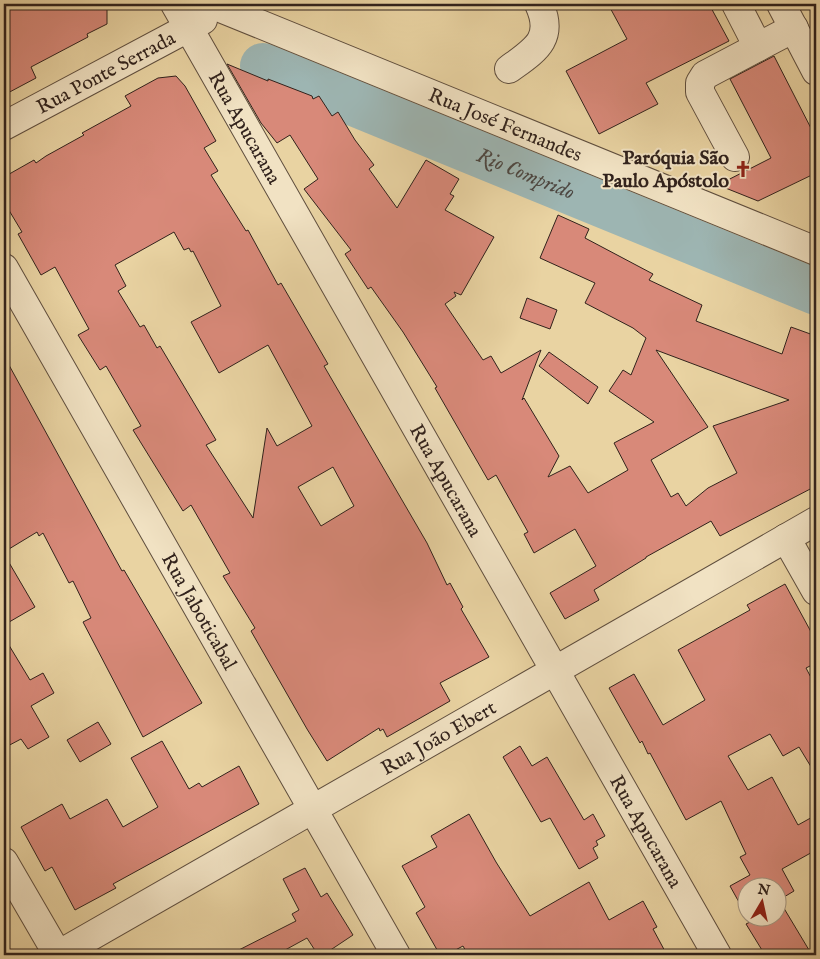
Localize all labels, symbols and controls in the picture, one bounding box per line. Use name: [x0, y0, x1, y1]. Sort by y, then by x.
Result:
street label: Rua Ponte Serrada: [33, 26, 180, 120]
street label: Rua Apucarana: [202, 67, 286, 189]
street label: Rua José Fernandes: [424, 83, 585, 168]
water label: Rio Comprido: [472, 143, 578, 207]
place label: Paróquia São Paulo Apóstolo: [602, 146, 729, 194]
church icon: Paróquia São Paulo Apóstolo: [733, 159, 753, 179]
street label: Rua Apucarana: [403, 420, 487, 542]
street label: Rua Jaboticabal: [155, 549, 242, 675]
street label: Rua João Ebert: [377, 696, 501, 781]
street label: Rua Apucarana: [603, 771, 687, 893]
north arrow: [738, 876, 788, 926]
text: N: [755, 880, 771, 900]

